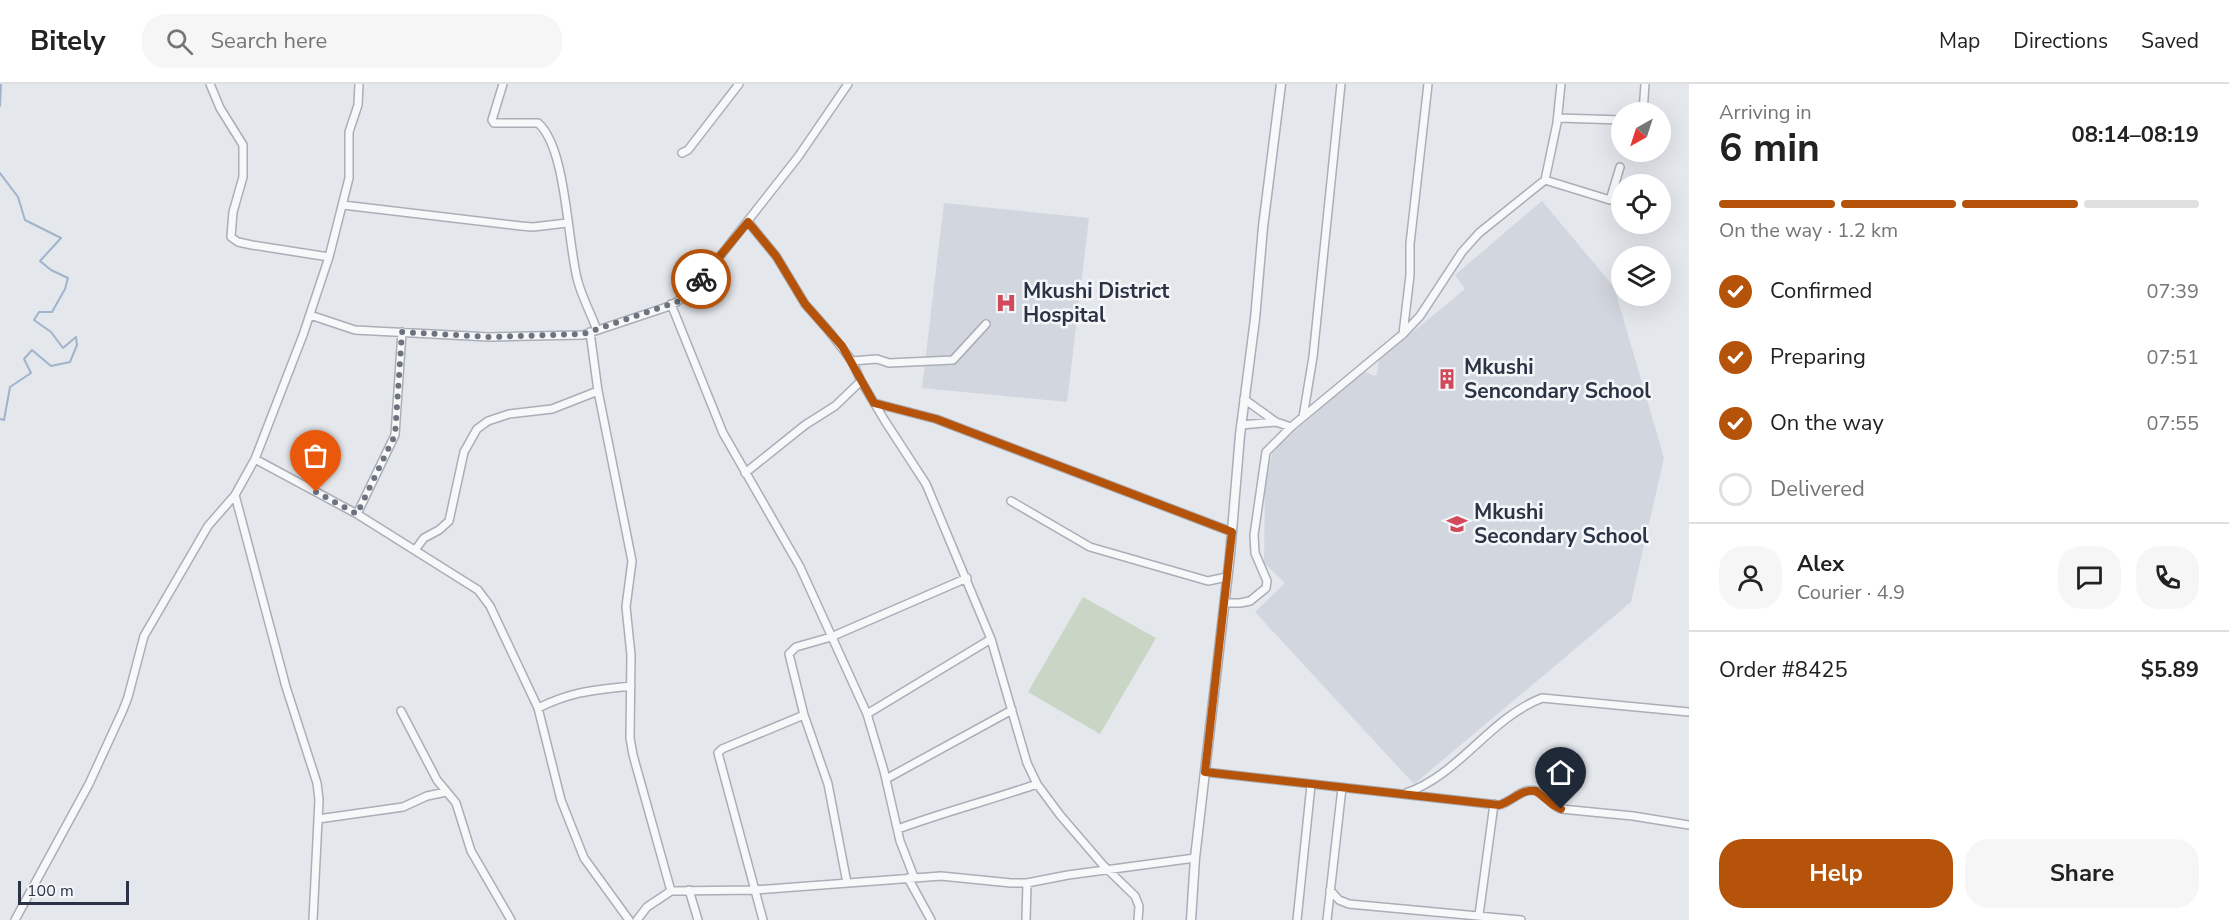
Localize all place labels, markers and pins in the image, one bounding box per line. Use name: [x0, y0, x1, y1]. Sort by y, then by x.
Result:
place label: Mkushi District Hospital: [1023, 277, 1170, 329]
hospital icon: Mkushi District Hospital: [994, 291, 1018, 315]
place label: Mkushi Sencondary School: [1464, 353, 1651, 405]
building icon: Mkushi Sencondary School: [1435, 367, 1459, 391]
pin: [290, 430, 341, 492]
place label: Mkushi Secondary School: [1474, 498, 1649, 550]
school or university icon: Mkushi Secondary School: [1445, 512, 1469, 536]
pin: [1535, 747, 1586, 809]

